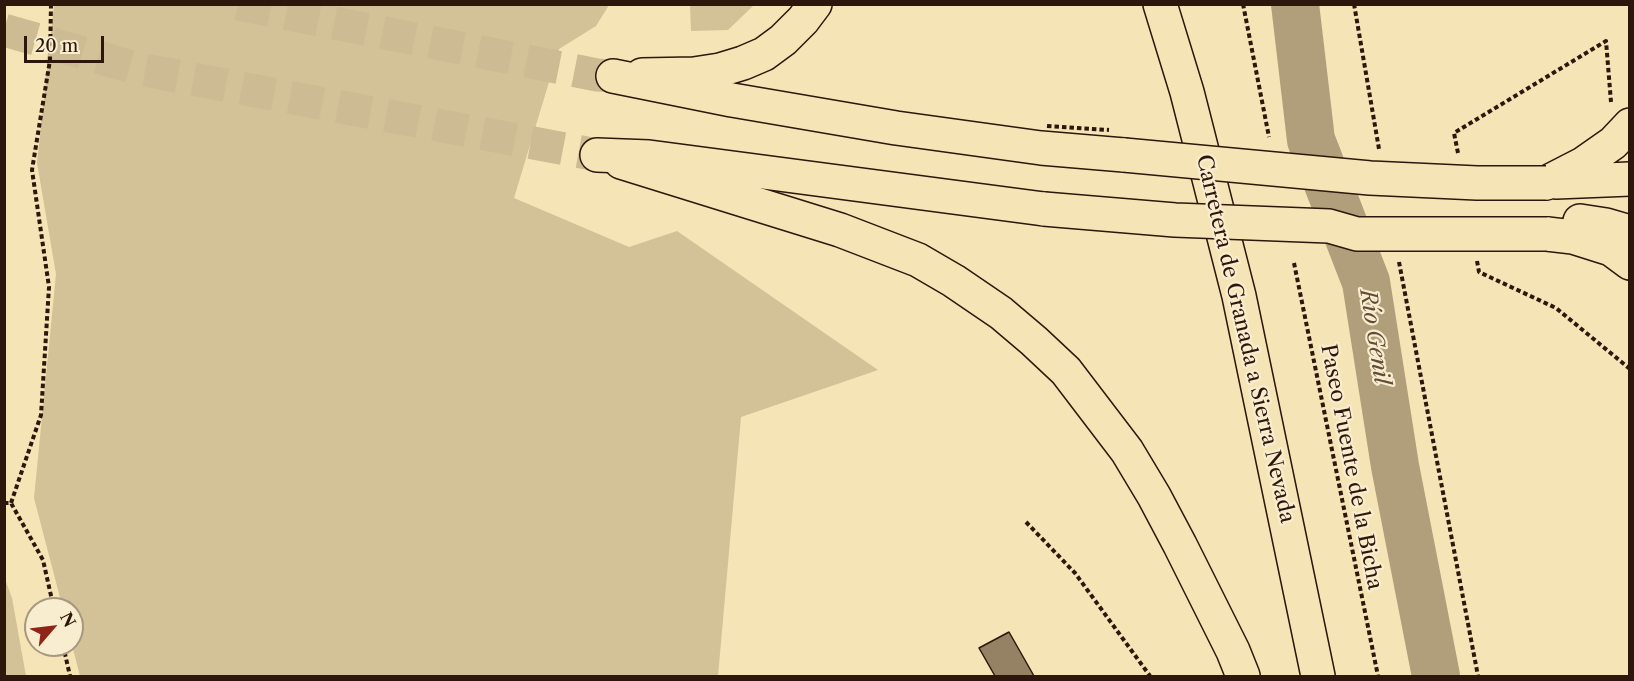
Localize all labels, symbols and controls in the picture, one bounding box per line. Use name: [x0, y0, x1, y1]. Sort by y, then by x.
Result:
scale bar: [27, 24, 106, 62]
text: 20 m: [35, 35, 78, 57]
street label: Carretera de Granada a Sierra Nevada: [1190, 152, 1300, 526]
water label: Río Genil: [1353, 287, 1395, 387]
street label: Paseo Fuente de la Bicha: [1315, 342, 1387, 592]
north arrow: [24, 597, 84, 657]
text: N: [56, 609, 80, 630]

